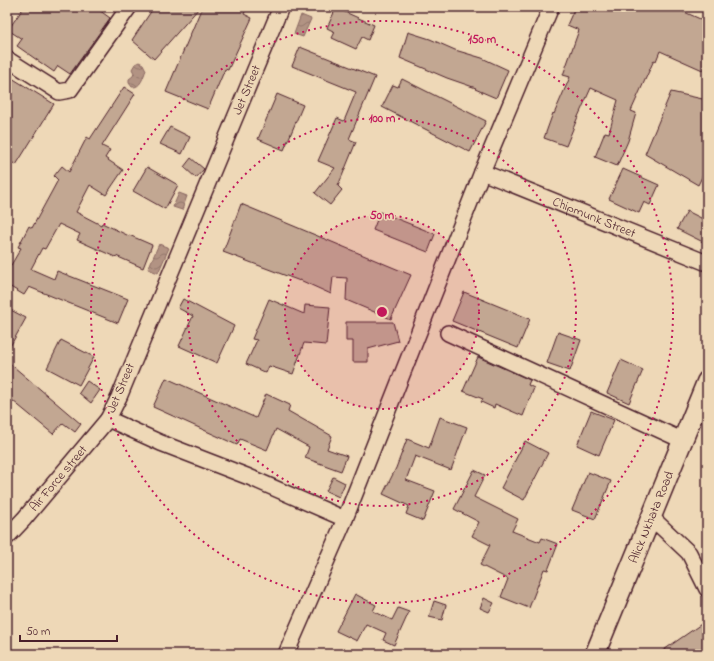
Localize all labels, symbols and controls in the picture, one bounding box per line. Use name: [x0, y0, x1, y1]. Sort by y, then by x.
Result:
text: 150 m: [468, 31, 497, 49]
street label: Jet Street: [228, 62, 266, 118]
text: 100 m: [369, 110, 396, 128]
street label: Chipmunk Street: [550, 192, 639, 243]
text: 50 m: [370, 207, 395, 225]
centre of rings: [375, 305, 389, 319]
street label: Jet Street: [102, 360, 140, 416]
street label: Air Force street: [25, 440, 92, 516]
street label: Alick Nkhata Road: [624, 468, 679, 566]
scale bar: [20, 617, 117, 643]
text: 50 m: [26, 623, 50, 641]

